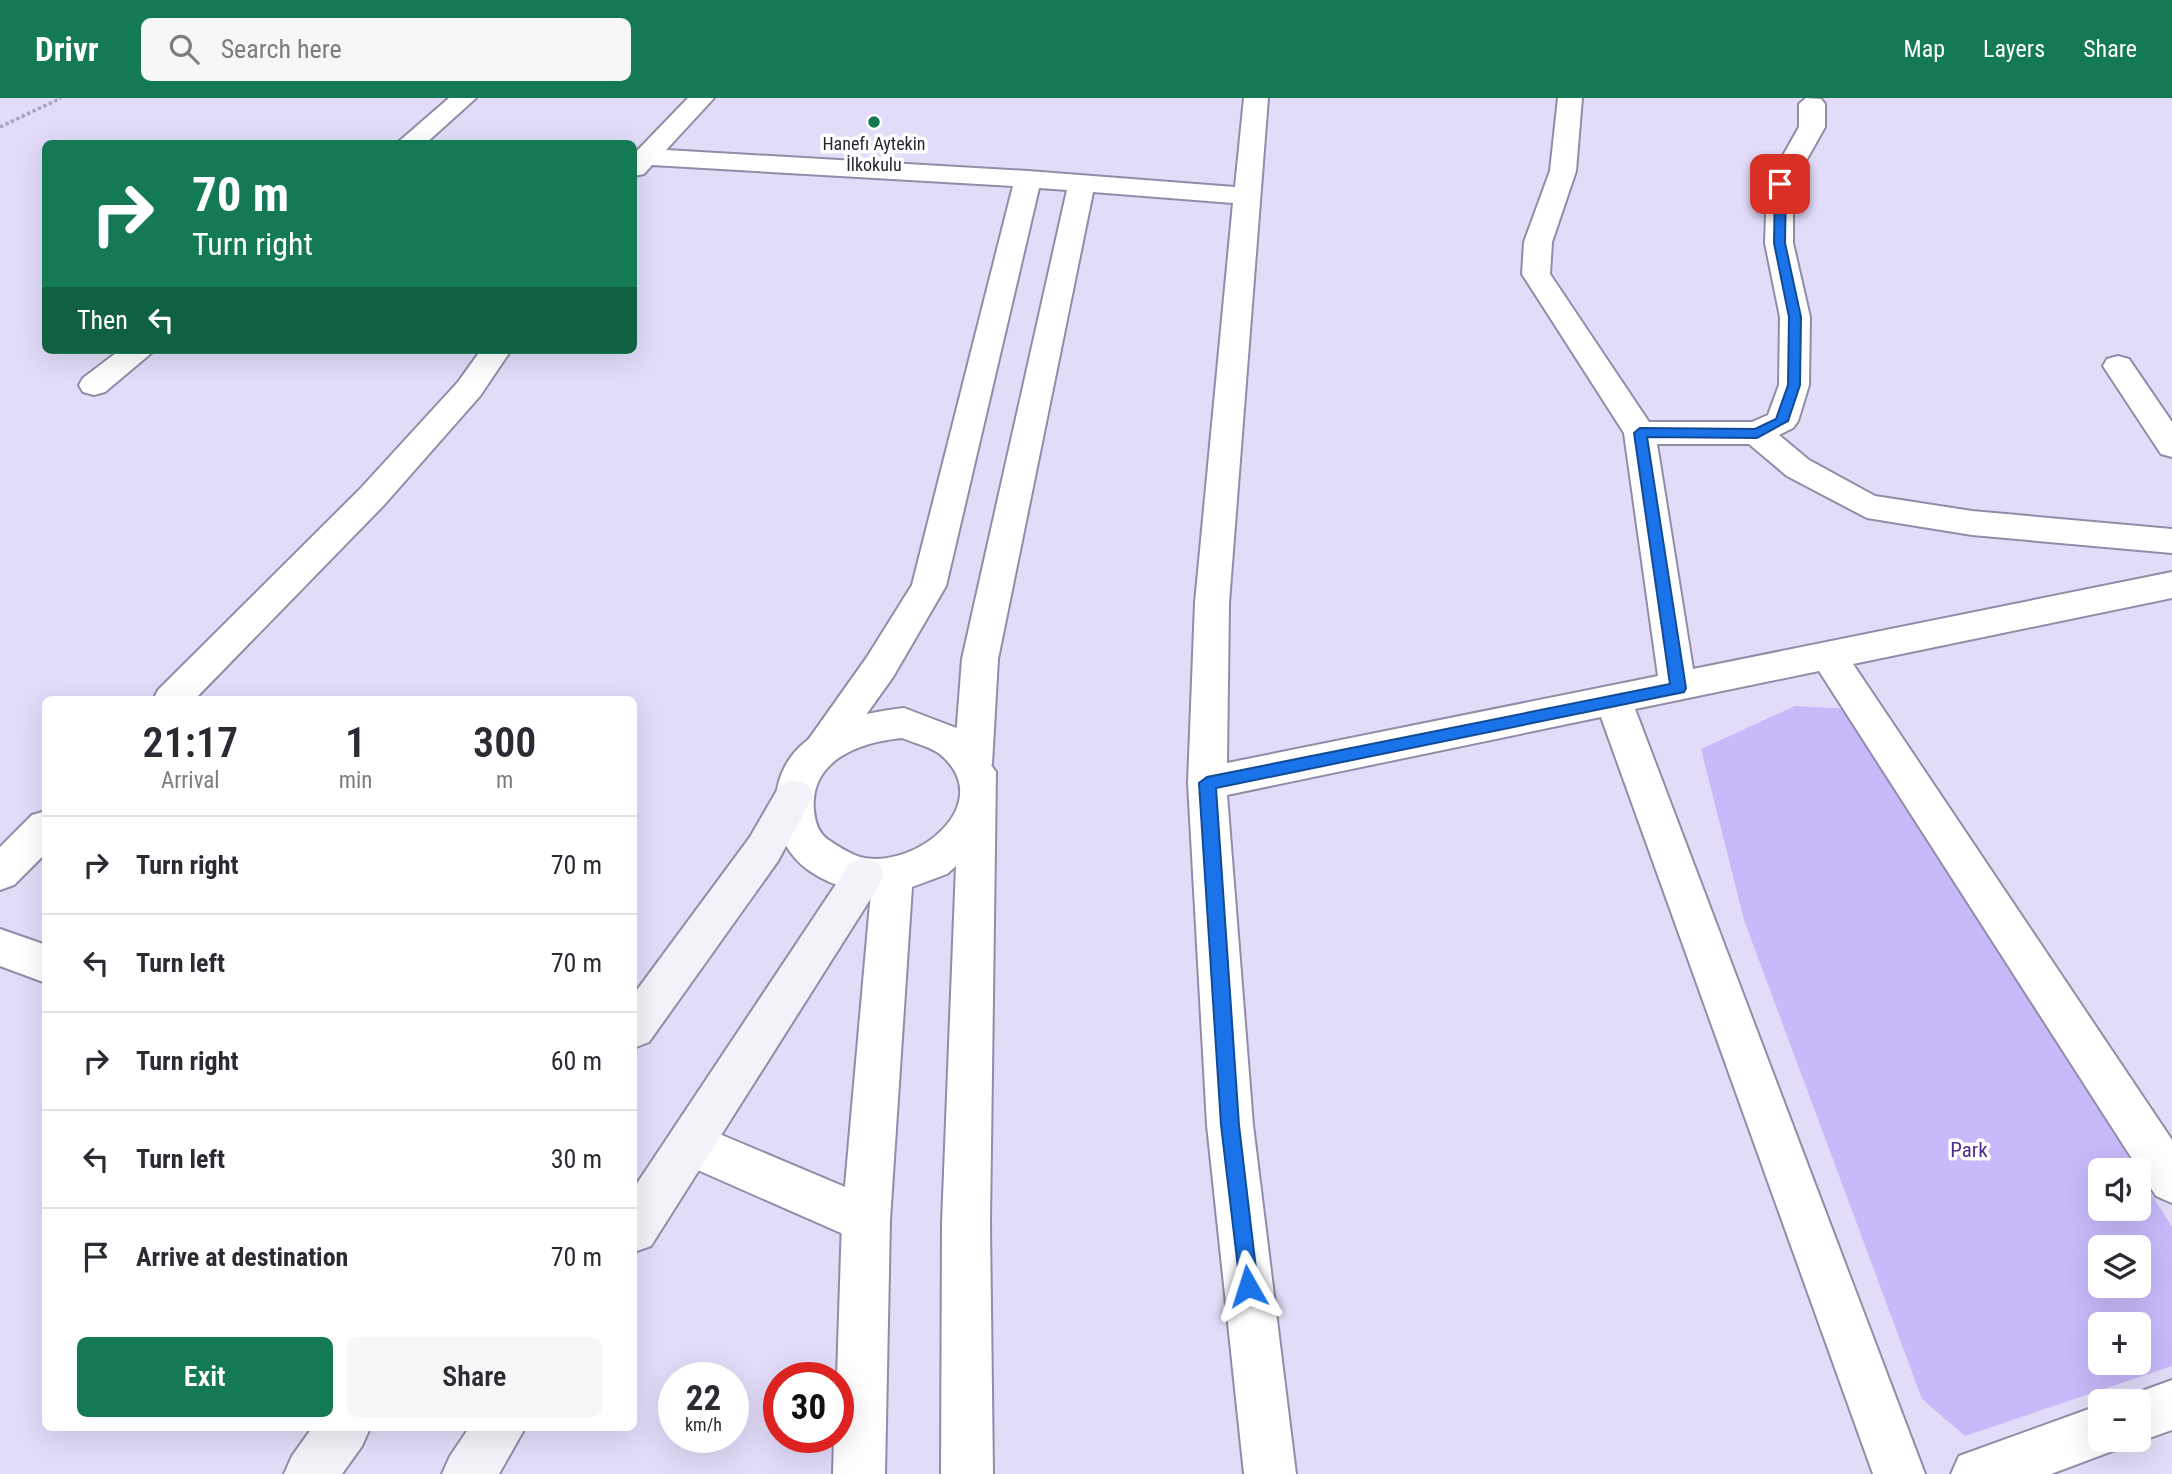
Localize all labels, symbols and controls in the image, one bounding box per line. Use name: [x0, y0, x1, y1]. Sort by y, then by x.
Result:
search box: [141, 18, 631, 81]
text: Drivr: [35, 30, 99, 69]
icon: search: [165, 30, 203, 68]
text: Search here: [221, 34, 342, 64]
text: Map: [1904, 35, 1945, 63]
text: Layers: [1983, 35, 2045, 63]
text: Share: [2083, 35, 2137, 63]
marker: Hanefı Aytekin İlkokulu: [866, 114, 882, 130]
place label: Hanefı Aytekin İlkokulu: [822, 133, 926, 175]
pin: [1750, 154, 1810, 214]
icon: arrive: [1761, 165, 1799, 203]
text: 70 m: [192, 166, 289, 223]
icon: right: [77, 168, 168, 259]
text: Turn right: [192, 225, 313, 263]
icon: left: [142, 301, 180, 339]
text: Then: [77, 305, 128, 335]
text: 21:17: [143, 718, 238, 767]
text: 1: [345, 718, 366, 767]
text: 300: [473, 718, 536, 767]
text: Arrival: [161, 767, 220, 794]
text: min: [339, 767, 372, 794]
text: m: [496, 767, 513, 794]
icon: right: [77, 846, 115, 884]
text: Turn right: [136, 850, 238, 880]
text: 70 m: [551, 850, 602, 880]
icon: left: [77, 944, 115, 982]
text: Turn left: [136, 948, 225, 978]
text: 70 m: [551, 948, 602, 978]
icon: right: [77, 1042, 115, 1080]
text: Turn right: [136, 1046, 238, 1076]
text: 60 m: [551, 1046, 602, 1076]
park label: Park: [1950, 1138, 1988, 1162]
icon: left: [77, 1140, 115, 1178]
text: Turn left: [136, 1144, 225, 1174]
text: 30 m: [551, 1144, 602, 1174]
map controls: [2088, 1158, 2151, 1452]
button: sound: [2088, 1158, 2151, 1221]
button: layers: [2088, 1235, 2151, 1298]
icon: arrive: [77, 1238, 115, 1276]
text: Arrive at destination: [136, 1242, 348, 1272]
text: 70 m: [551, 1242, 602, 1272]
position arrow: [1211, 1249, 1285, 1323]
button: +: [2088, 1312, 2151, 1375]
button: Exit: [77, 1337, 333, 1417]
button: Share: [347, 1337, 602, 1417]
speed limit sign: 30: [763, 1362, 854, 1453]
text: 22: [686, 1378, 721, 1419]
button: −: [2088, 1389, 2151, 1452]
text: km/h: [685, 1414, 722, 1435]

